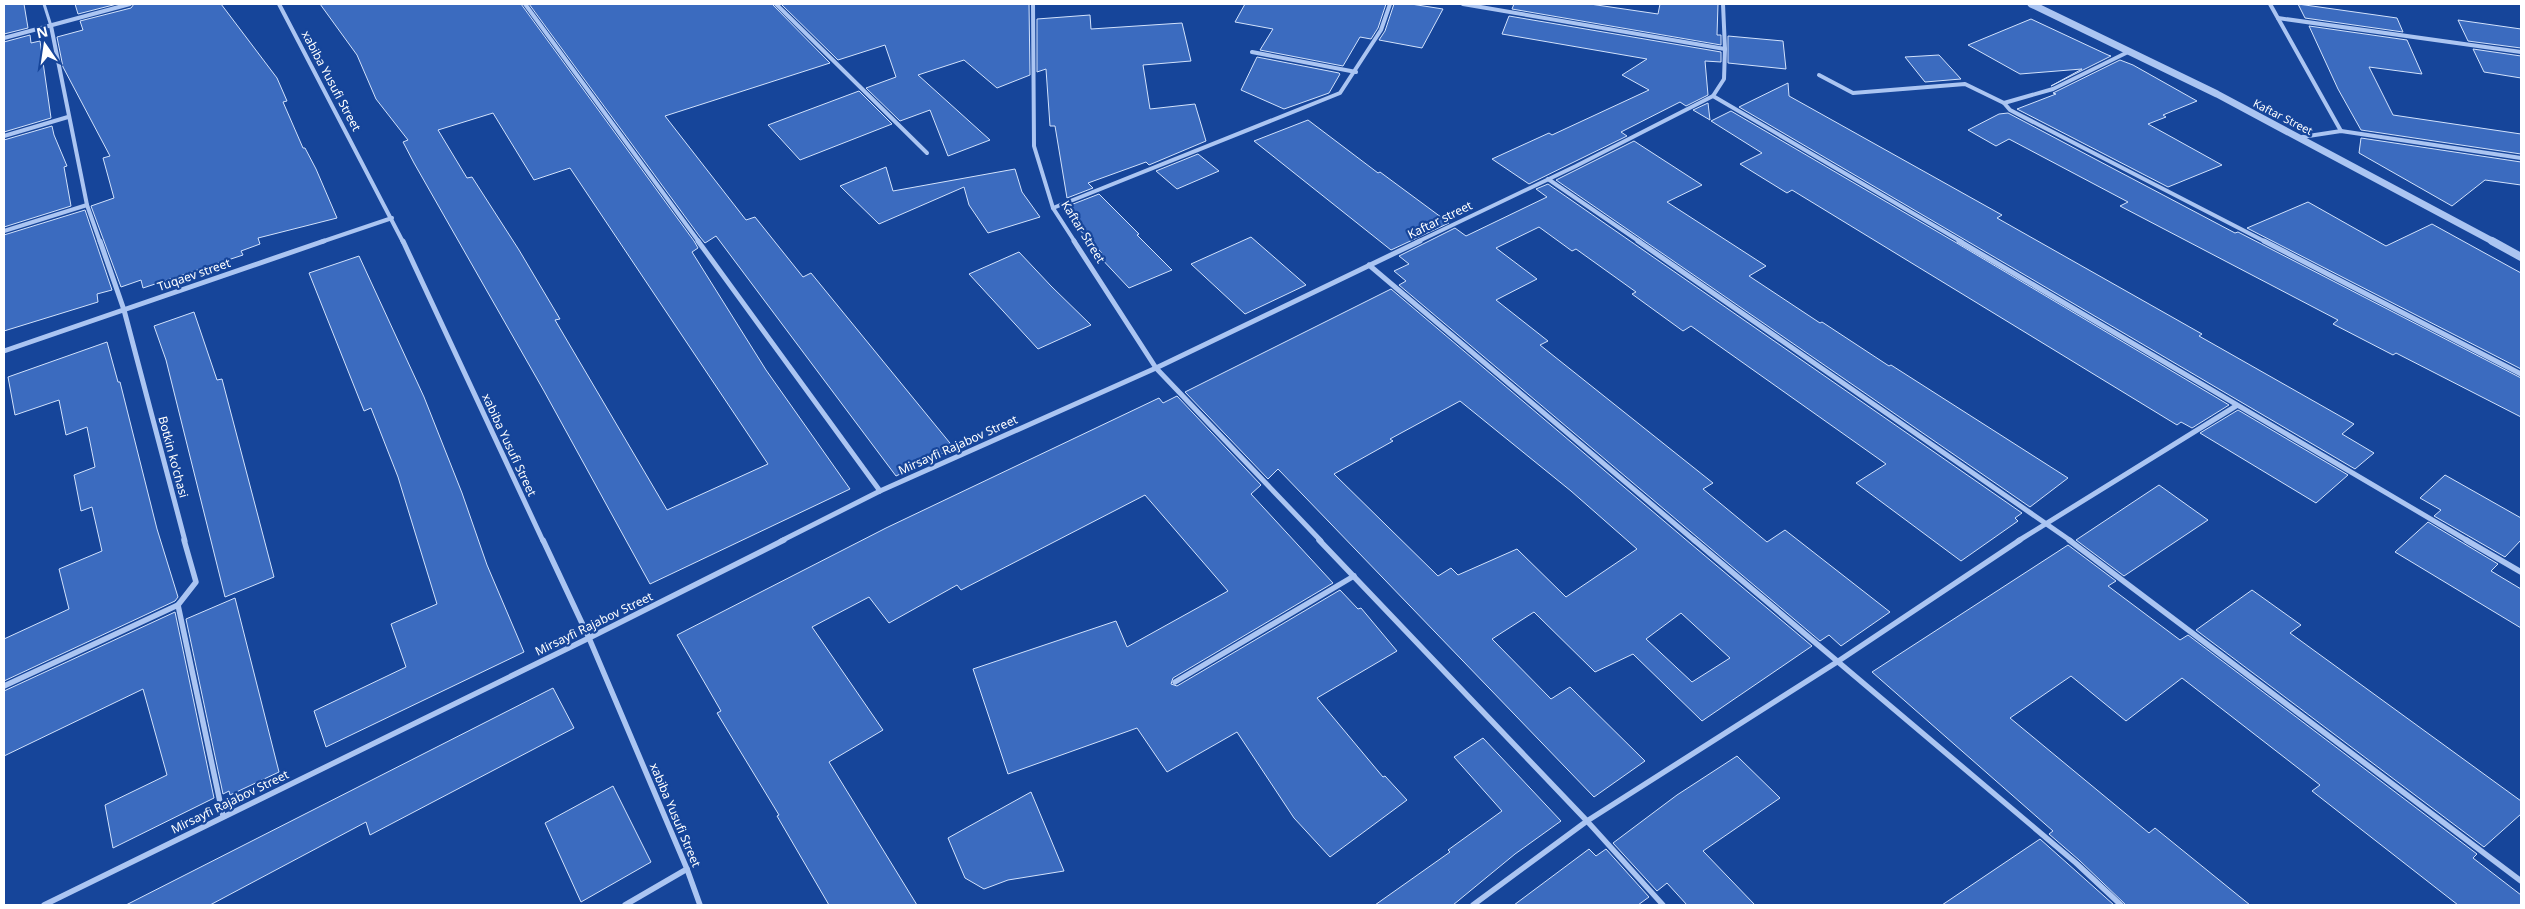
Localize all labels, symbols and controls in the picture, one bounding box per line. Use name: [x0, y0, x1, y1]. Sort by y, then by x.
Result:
north arrow: [20, 20, 70, 70]
text: N: [34, 21, 50, 42]
street label: xabiba Yusufi Street: [298, 27, 365, 135]
street label: Kaftar Street: [2251, 95, 2316, 138]
street label: Kaftar street: [1405, 196, 1476, 243]
street label: Kaftar Street: [1057, 197, 1110, 267]
street label: Tuqaev street: [155, 254, 233, 295]
street label: xabiba Yusufi Street: [478, 391, 541, 500]
street label: Mirsayfi Rajabov Street: [895, 410, 1021, 479]
street label: Botkin ko'chasi: [154, 414, 193, 500]
street label: Mirsayfi Rajabov Street: [532, 587, 656, 659]
street label: xabiba Yusufi Street: [646, 760, 705, 870]
street label: Mirsayfi Rajabov Street: [168, 765, 292, 837]

